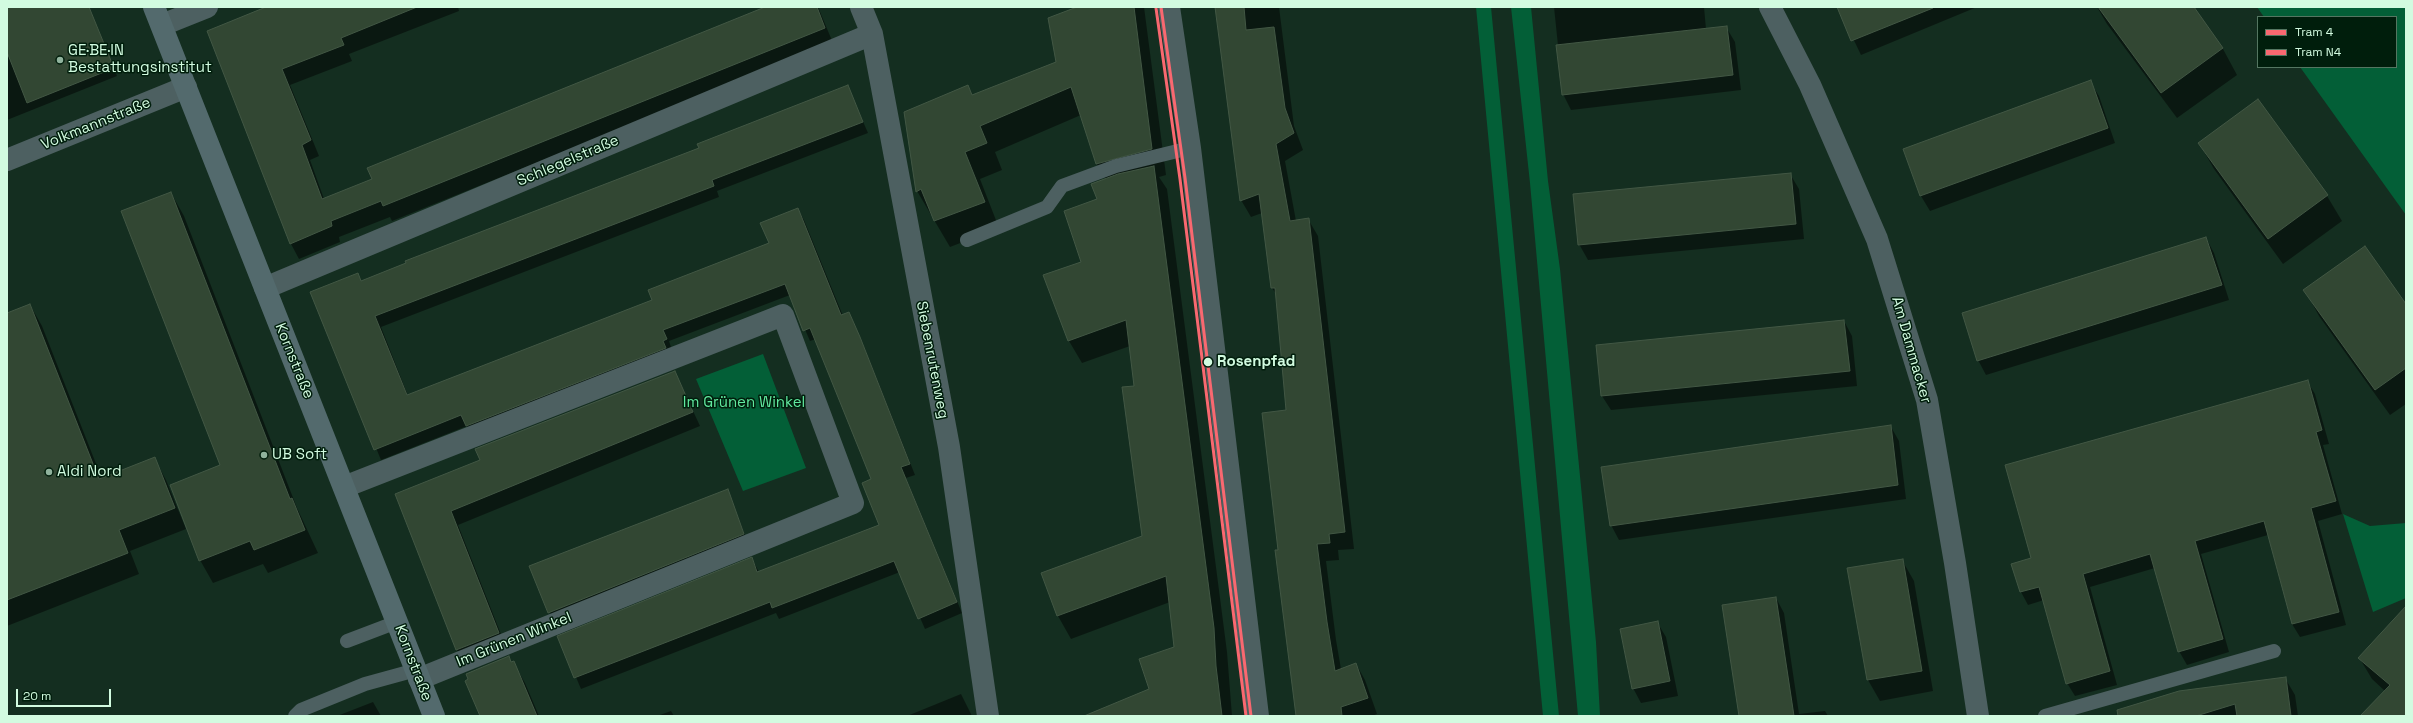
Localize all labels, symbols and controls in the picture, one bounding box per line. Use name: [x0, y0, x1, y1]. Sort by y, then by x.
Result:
legend: [2257, 16, 2397, 68]
text: Tram 4: [2295, 24, 2333, 40]
place label: GE·BE·IN Bestattungsinstitut: [68, 42, 212, 77]
text: Tram N4: [2295, 44, 2341, 60]
marker: GE·BE·IN Bestattungsinstitut: [55, 55, 65, 65]
street label: Volkmannstraße: [39, 94, 153, 154]
street label: Schlegelstraße: [514, 131, 622, 191]
street label: Am Dammacker: [1887, 295, 1935, 405]
street label: Siebenrutenweg: [912, 300, 952, 420]
street label: Kornstraße: [271, 321, 317, 401]
place label: Rosenpfad: [1217, 353, 1295, 371]
marker: Rosenpfad: [1202, 356, 1214, 368]
park label: Im Grünen Winkel: [683, 394, 805, 412]
place label: UB Soft: [272, 446, 327, 464]
marker: UB Soft: [259, 450, 269, 460]
place label: Aldi Nord: [57, 463, 122, 481]
marker: Aldi Nord: [44, 467, 54, 477]
street label: Im Grünen Winkel: [454, 609, 574, 671]
street label: Kornstraße: [390, 622, 436, 704]
scale bar: [18, 681, 113, 707]
text: 20 m: [23, 688, 51, 704]

